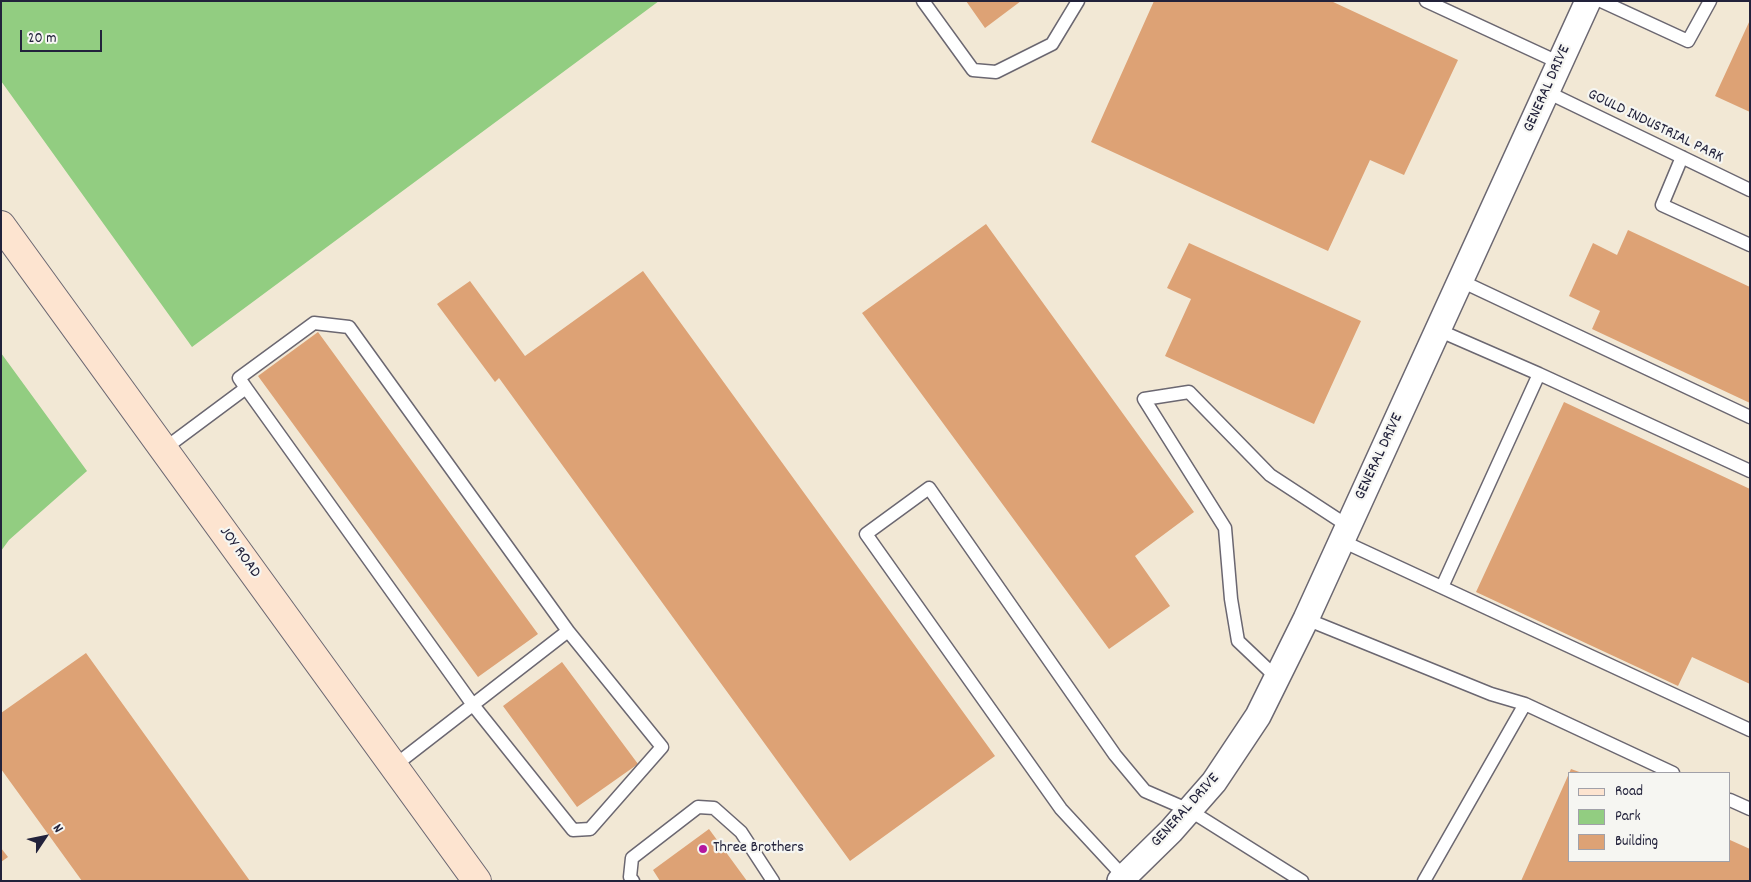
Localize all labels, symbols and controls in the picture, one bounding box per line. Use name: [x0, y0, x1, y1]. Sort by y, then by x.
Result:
scale bar: [22, 20, 105, 52]
text: 20 m: [28, 28, 56, 50]
street label: GENERAL DRIVE: [1520, 43, 1576, 135]
street label: GOULD INDUSTRIAL PARK: [1584, 86, 1726, 168]
street label: GENERAL DRIVE: [1352, 411, 1408, 503]
street label: JOY ROAD: [214, 524, 264, 582]
street label: GENERAL DRIVE: [1148, 770, 1224, 852]
legend: [1568, 772, 1731, 862]
text: Road: [1615, 781, 1643, 803]
text: Park: [1615, 806, 1641, 828]
north arrow: [20, 812, 70, 862]
text: N: [47, 820, 68, 837]
text: Building: [1615, 831, 1658, 853]
place label: Three Brothers: [713, 839, 804, 859]
marker: Three Brothers: [697, 843, 709, 855]

